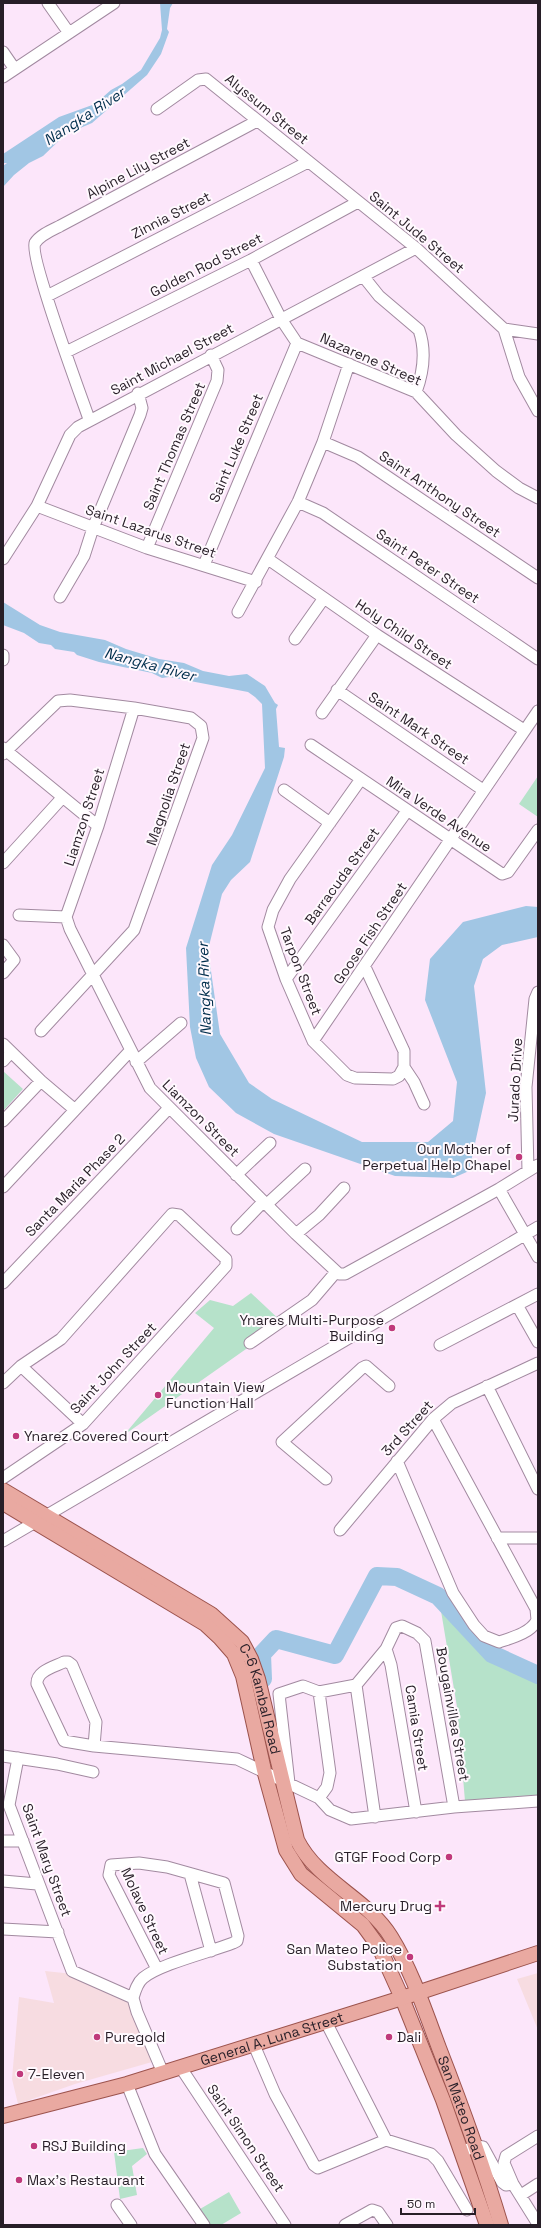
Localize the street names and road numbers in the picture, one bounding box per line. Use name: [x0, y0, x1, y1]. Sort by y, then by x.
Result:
street label: Alyssum Street: [221, 70, 313, 148]
street label: Alpine Lily Street: [83, 133, 193, 203]
street label: Zinnia Street: [128, 187, 214, 243]
street label: Saint Jude Street: [366, 187, 468, 277]
street label: Golden Rod Street: [147, 229, 265, 301]
street label: Saint Michael Street: [107, 319, 237, 399]
street label: Nazarene Street: [317, 329, 425, 389]
street label: Saint Thomas Street: [139, 379, 209, 513]
street label: Saint Luke Street: [205, 391, 267, 505]
street label: Saint Anthony Street: [376, 447, 504, 541]
street label: Saint Lazarus Street: [83, 500, 219, 562]
street label: Saint Peter Street: [373, 525, 483, 607]
street label: Holy Child Street: [352, 595, 456, 673]
street label: Saint Mark Street: [365, 688, 473, 768]
street label: Magnolia Street: [142, 740, 194, 848]
street label: Liamzon Street: [60, 766, 108, 868]
street label: Mira Verde Avenue: [383, 772, 495, 856]
street label: Barracuda Street: [301, 824, 383, 928]
street label: Goose Fish Street: [329, 879, 411, 987]
street label: Tarpon Street: [276, 924, 326, 1018]
street label: Jurado Drive: [504, 1037, 526, 1123]
street label: Liamzon Street: [159, 1076, 243, 1160]
street label: Santa Maria Phase 2: [21, 1130, 129, 1240]
street label: Saint John Street: [66, 1318, 160, 1418]
street label: 3rd Street: [377, 1396, 437, 1460]
street label: C-6 Kambal Road: [235, 1640, 285, 1756]
street label: Bougainvillea Street: [432, 1646, 474, 1782]
street label: Camia Street: [401, 1684, 433, 1772]
street label: Saint Mary Street: [18, 1801, 76, 1919]
street label: Molave Street: [117, 1865, 173, 1957]
street label: General A. Luna Street: [198, 2008, 346, 2070]
street label: San Mateo Road: [434, 2053, 488, 2162]
street label: Saint Simon Street: [203, 2081, 289, 2195]

